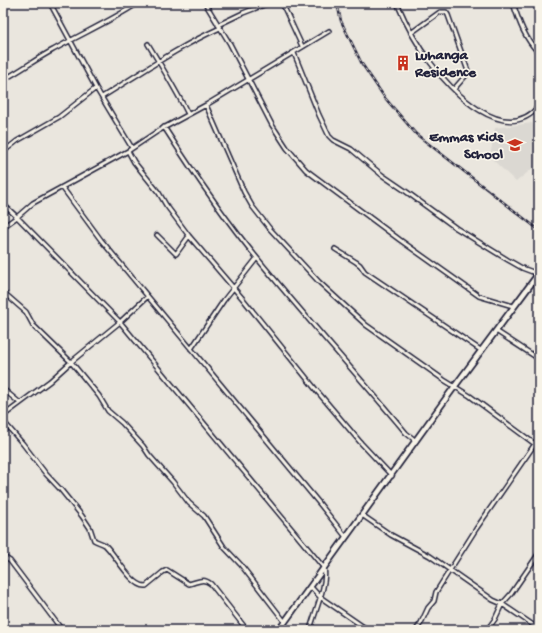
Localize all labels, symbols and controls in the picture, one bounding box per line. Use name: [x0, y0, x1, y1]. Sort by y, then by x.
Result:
place label: Luhanga Residence: [414, 47, 477, 82]
building icon: Luhanga Residence: [394, 54, 412, 72]
place label: Emmas Kids School: [429, 129, 504, 164]
school or university icon: Emmas Kids School: [506, 136, 524, 154]

